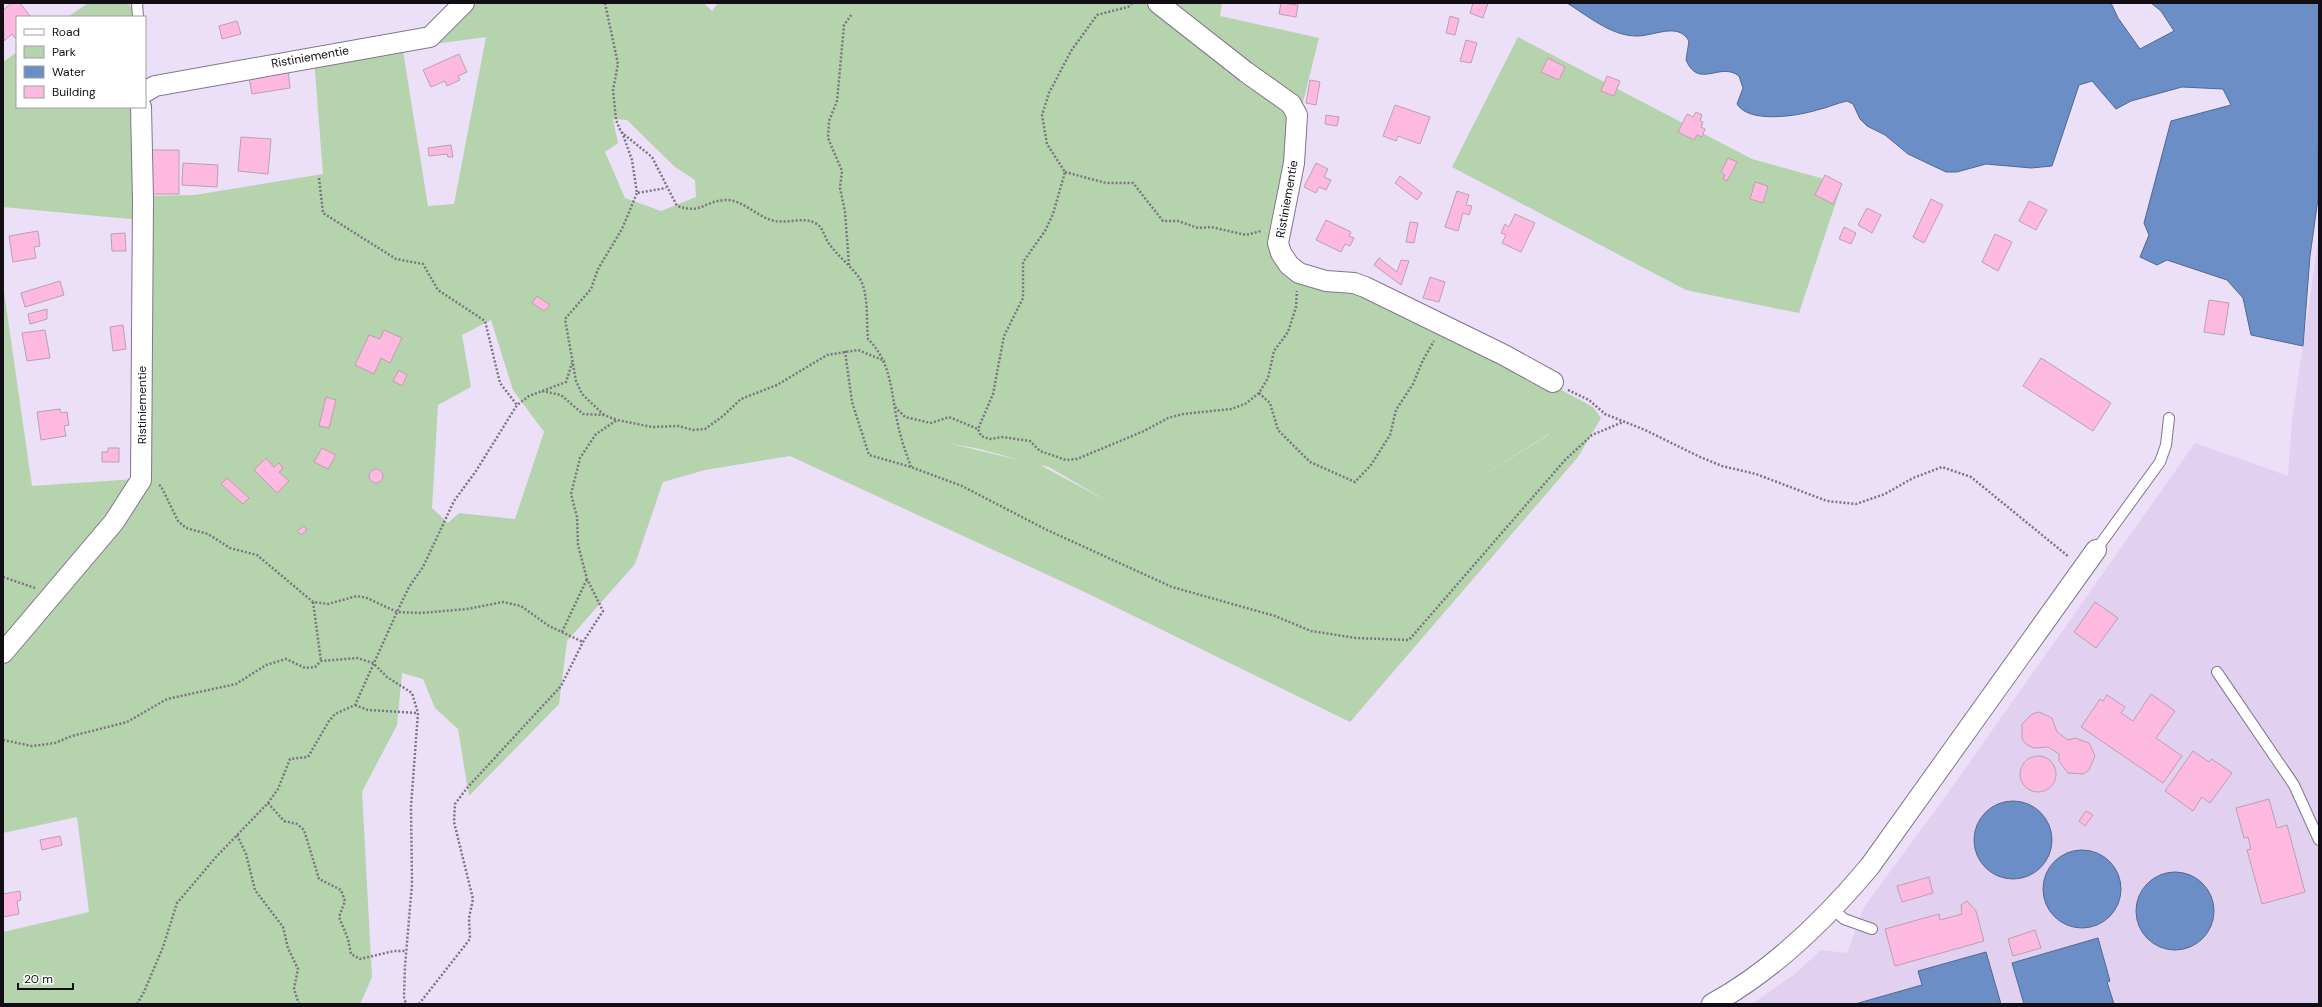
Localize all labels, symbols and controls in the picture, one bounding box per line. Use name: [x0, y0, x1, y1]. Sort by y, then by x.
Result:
legend: [16, 16, 146, 108]
text: Road: [52, 24, 80, 40]
street label: Ristiniementie: [270, 42, 350, 72]
text: Park: [52, 44, 76, 60]
text: Water: [52, 64, 86, 80]
text: Building: [52, 84, 96, 100]
street label: Ristiniementie: [1272, 159, 1302, 239]
street label: Ristiniementie: [134, 365, 150, 444]
scale bar: [18, 965, 73, 991]
text: 20 m: [24, 971, 53, 987]

